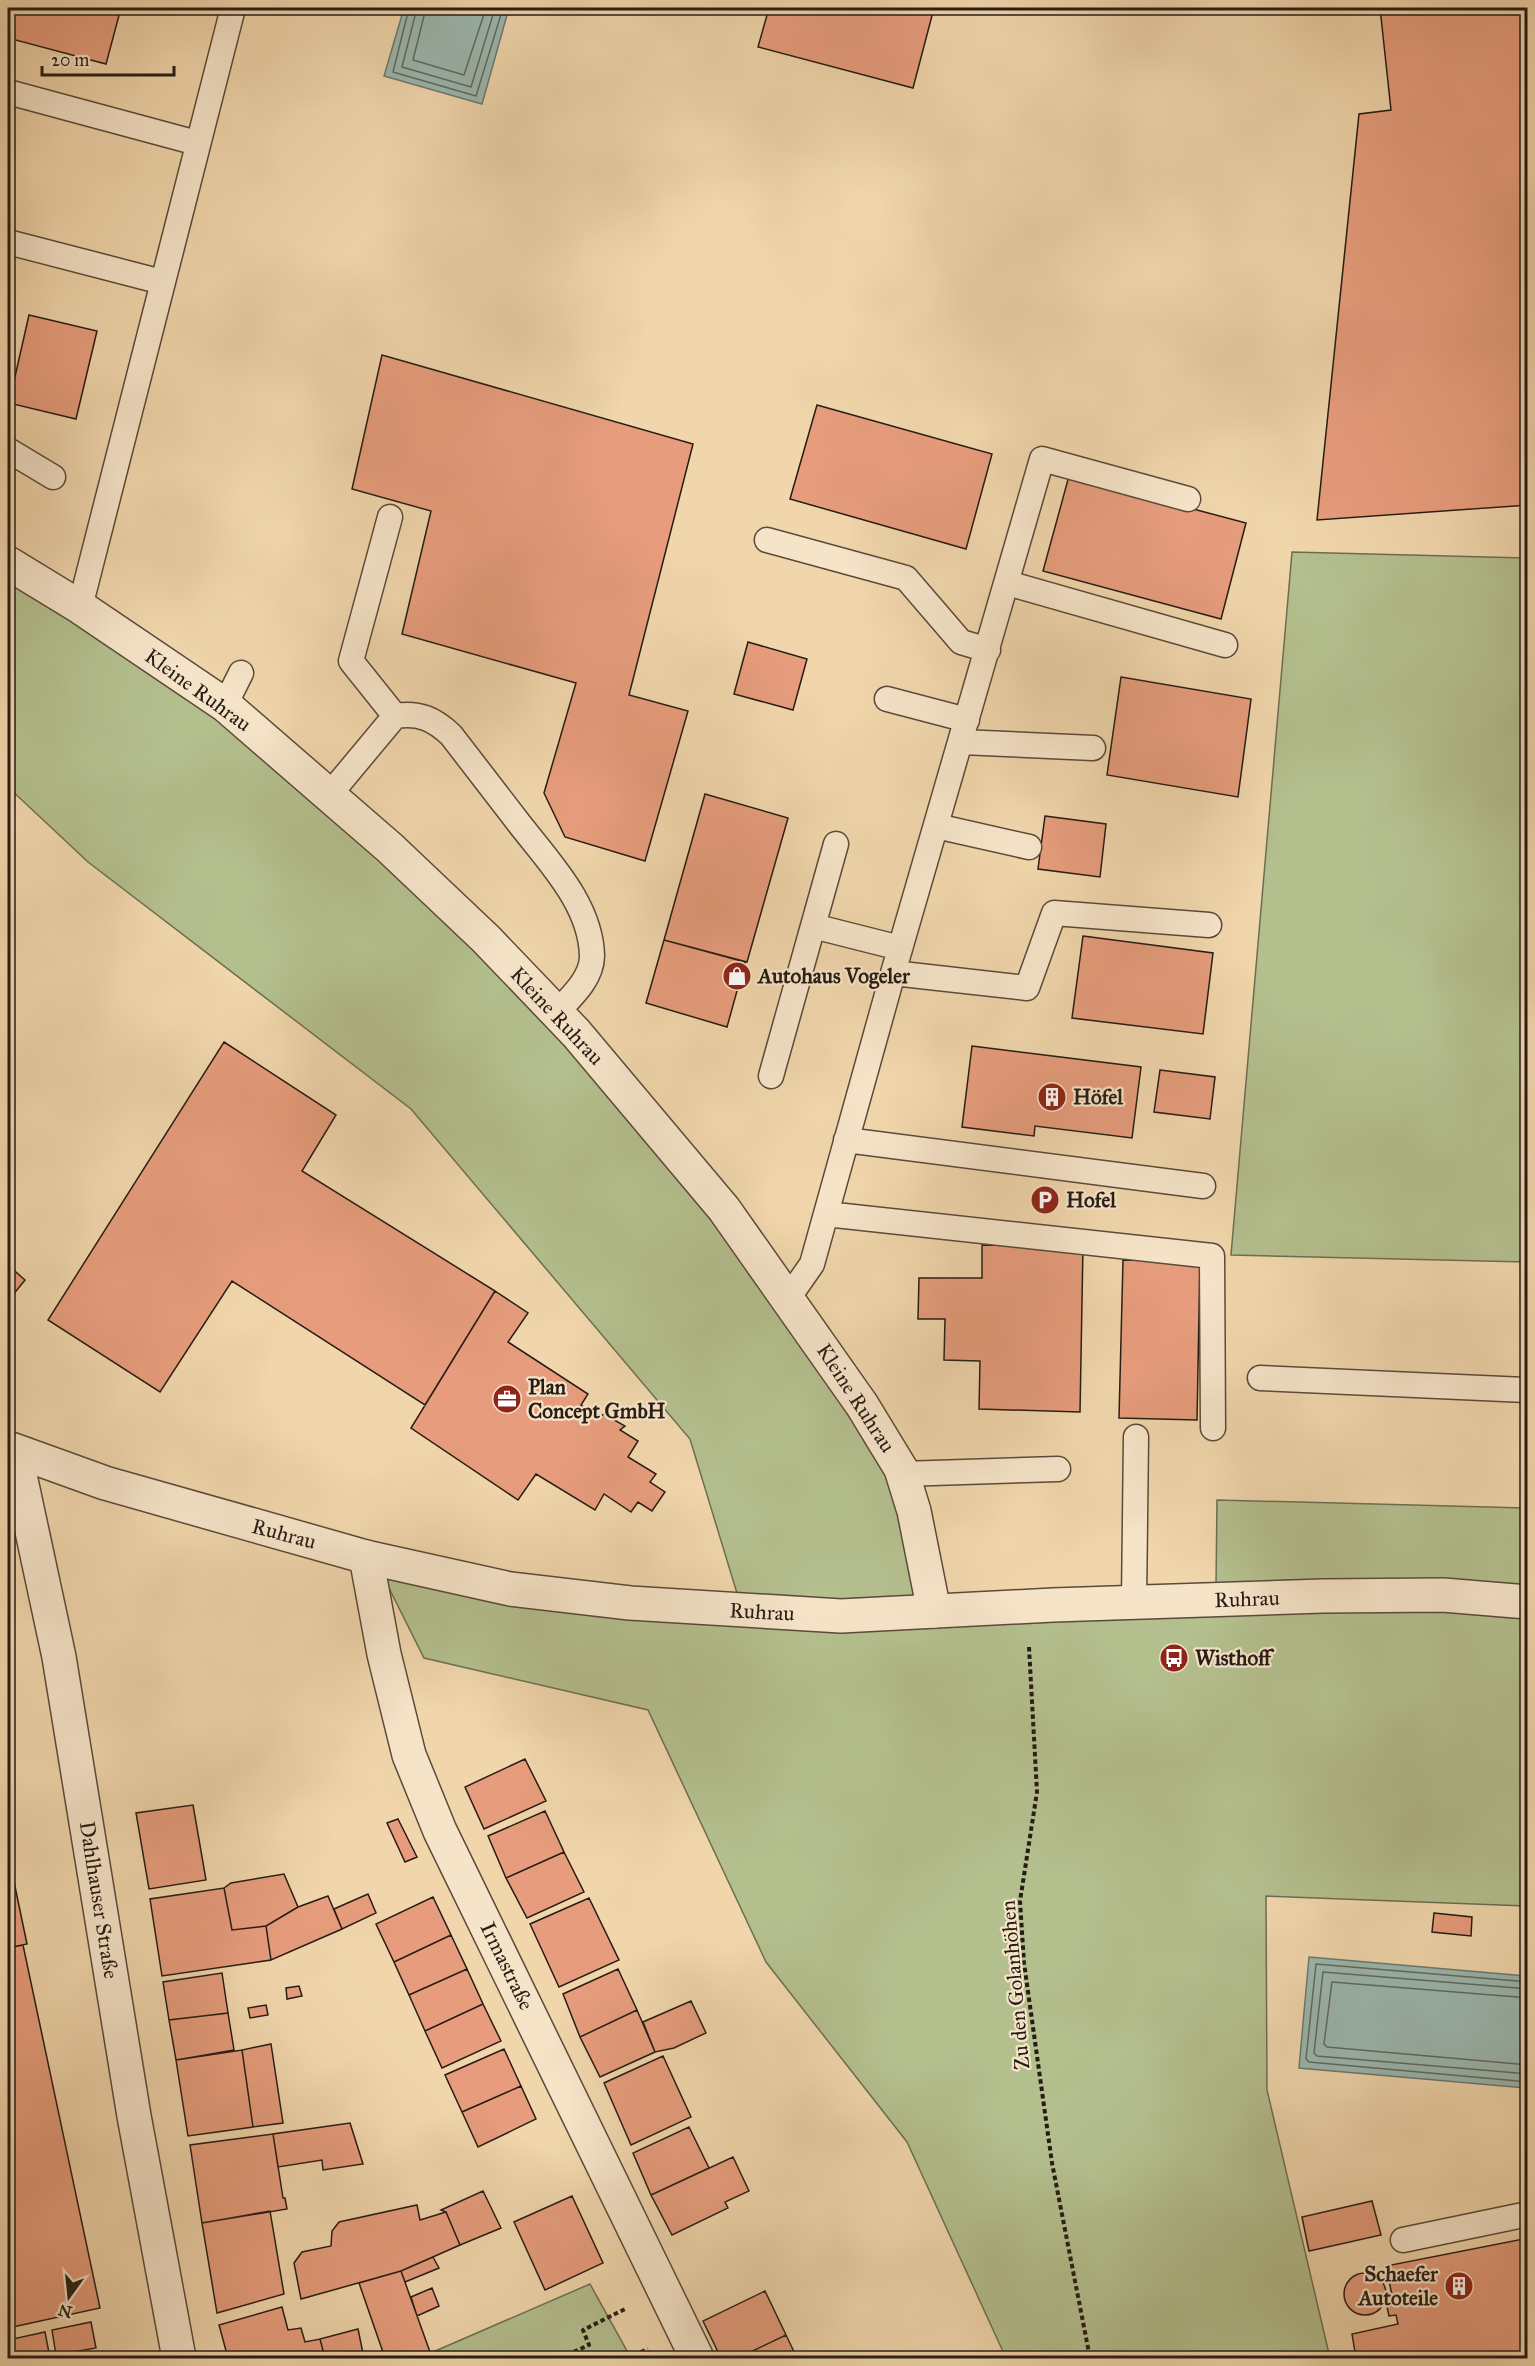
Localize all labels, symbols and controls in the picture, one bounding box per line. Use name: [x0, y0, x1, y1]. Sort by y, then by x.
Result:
scale bar: [42, 39, 174, 77]
text: 20 m: [51, 49, 89, 71]
street label: Kleine Ruhrau: [140, 643, 256, 737]
shop icon: Autohaus Vogeler: [721, 960, 753, 992]
street label: Kleine Ruhrau: [505, 961, 609, 1071]
place label: Autohaus Vogeler: [756, 963, 911, 989]
building icon: Höfel: [1036, 1081, 1068, 1113]
place label: Höfel: [1073, 1084, 1124, 1110]
parking icon: Hofel: [1029, 1184, 1061, 1216]
place label: Hofel: [1066, 1187, 1117, 1213]
street label: Kleine Ruhrau: [811, 1338, 901, 1458]
place label: Plan Concept GmbH: [528, 1374, 665, 1424]
office icon: Plan Concept GmbH: [491, 1383, 523, 1415]
street label: Ruhrau: [249, 1513, 319, 1555]
street label: Ruhrau: [1214, 1585, 1280, 1613]
street label: Ruhrau: [729, 1597, 795, 1627]
bus stop icon: Wisthoff: [1158, 1642, 1190, 1674]
place label: Wisthoff: [1195, 1645, 1275, 1671]
street label: Dahlhauser Straße: [74, 1819, 124, 1981]
street label: Zu den Golanhöhen: [995, 1899, 1035, 2071]
street label: Irmastraße: [475, 1918, 540, 2015]
place label: Schaefer Autoteile: [1356, 2261, 1439, 2311]
north arrow: [39, 2267, 99, 2327]
building icon: Schaefer Autoteile: [1443, 2270, 1475, 2302]
text: N: [56, 2300, 74, 2322]

